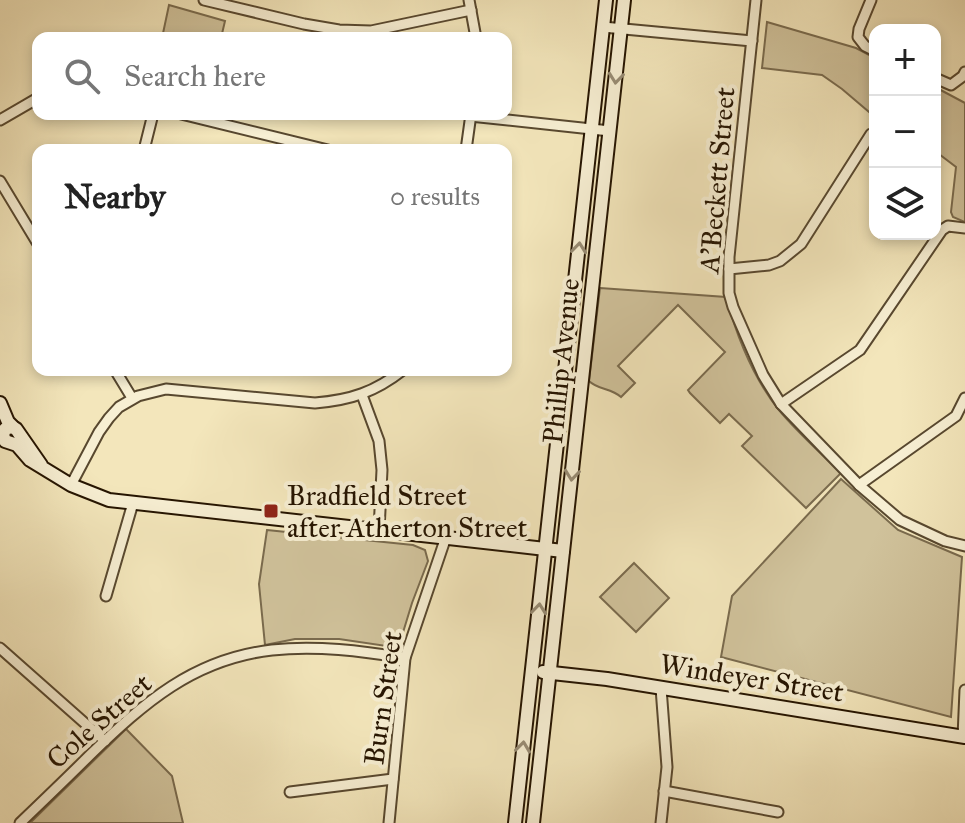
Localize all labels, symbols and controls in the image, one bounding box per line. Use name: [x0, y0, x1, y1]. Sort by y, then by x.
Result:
map controls: [869, 24, 941, 240]
button: +: [869, 24, 941, 96]
search box: [32, 32, 512, 120]
icon: search: [60, 54, 104, 98]
text: Search here: [124, 58, 266, 94]
one-way arrow: [607, 71, 624, 84]
street label: A'Beckett Street: [691, 85, 743, 276]
button: −: [869, 96, 941, 168]
button: layers: [869, 168, 941, 240]
text: Nearby: [64, 176, 166, 217]
text: 0 results: [390, 180, 480, 212]
one-way arrow: [570, 241, 587, 254]
street label: Phillip Avenue: [535, 277, 587, 445]
one-way arrow: [564, 468, 581, 482]
place label: Bradfield Street after Atherton Street: [287, 478, 528, 545]
marker: Bradfield Street after Atherton Street: [262, 502, 280, 520]
one-way arrow: [531, 602, 548, 615]
street label: Burn Street: [356, 629, 410, 767]
street label: Windeyer Street: [658, 646, 846, 710]
street label: Cole Street: [39, 666, 159, 776]
one-way arrow: [515, 740, 532, 753]

